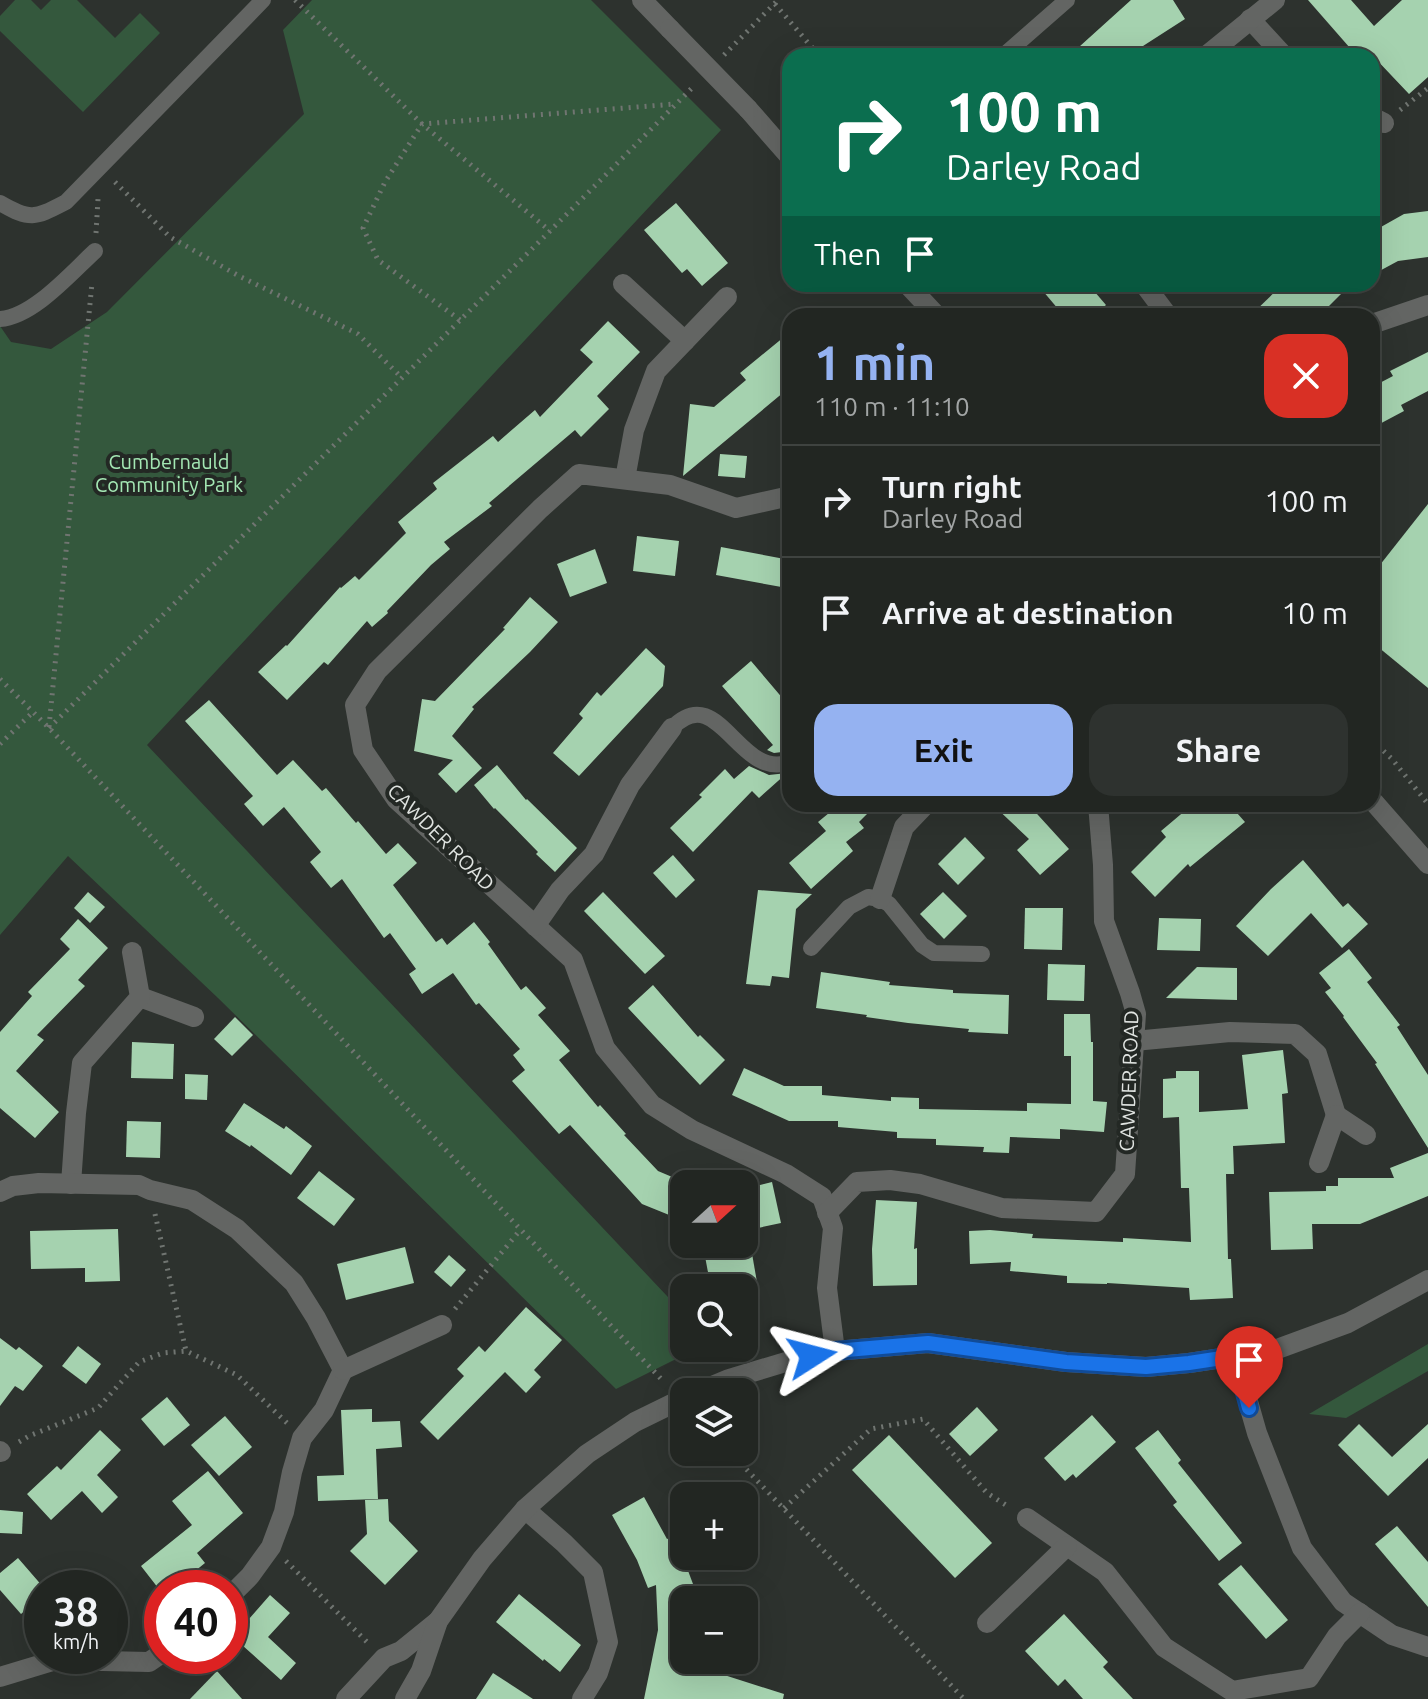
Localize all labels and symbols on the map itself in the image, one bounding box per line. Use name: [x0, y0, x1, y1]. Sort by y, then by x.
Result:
park label: Cumbernauld Community Park: [95, 450, 243, 496]
street label: CAWDER ROAD: [383, 779, 499, 895]
street label: CAWDER ROAD: [1115, 1010, 1142, 1152]
north arrow: [670, 1170, 758, 1258]
position arrow: [770, 1314, 854, 1398]
pin: [1215, 1326, 1283, 1408]
speed limit sign: 40: [144, 1570, 248, 1674]

